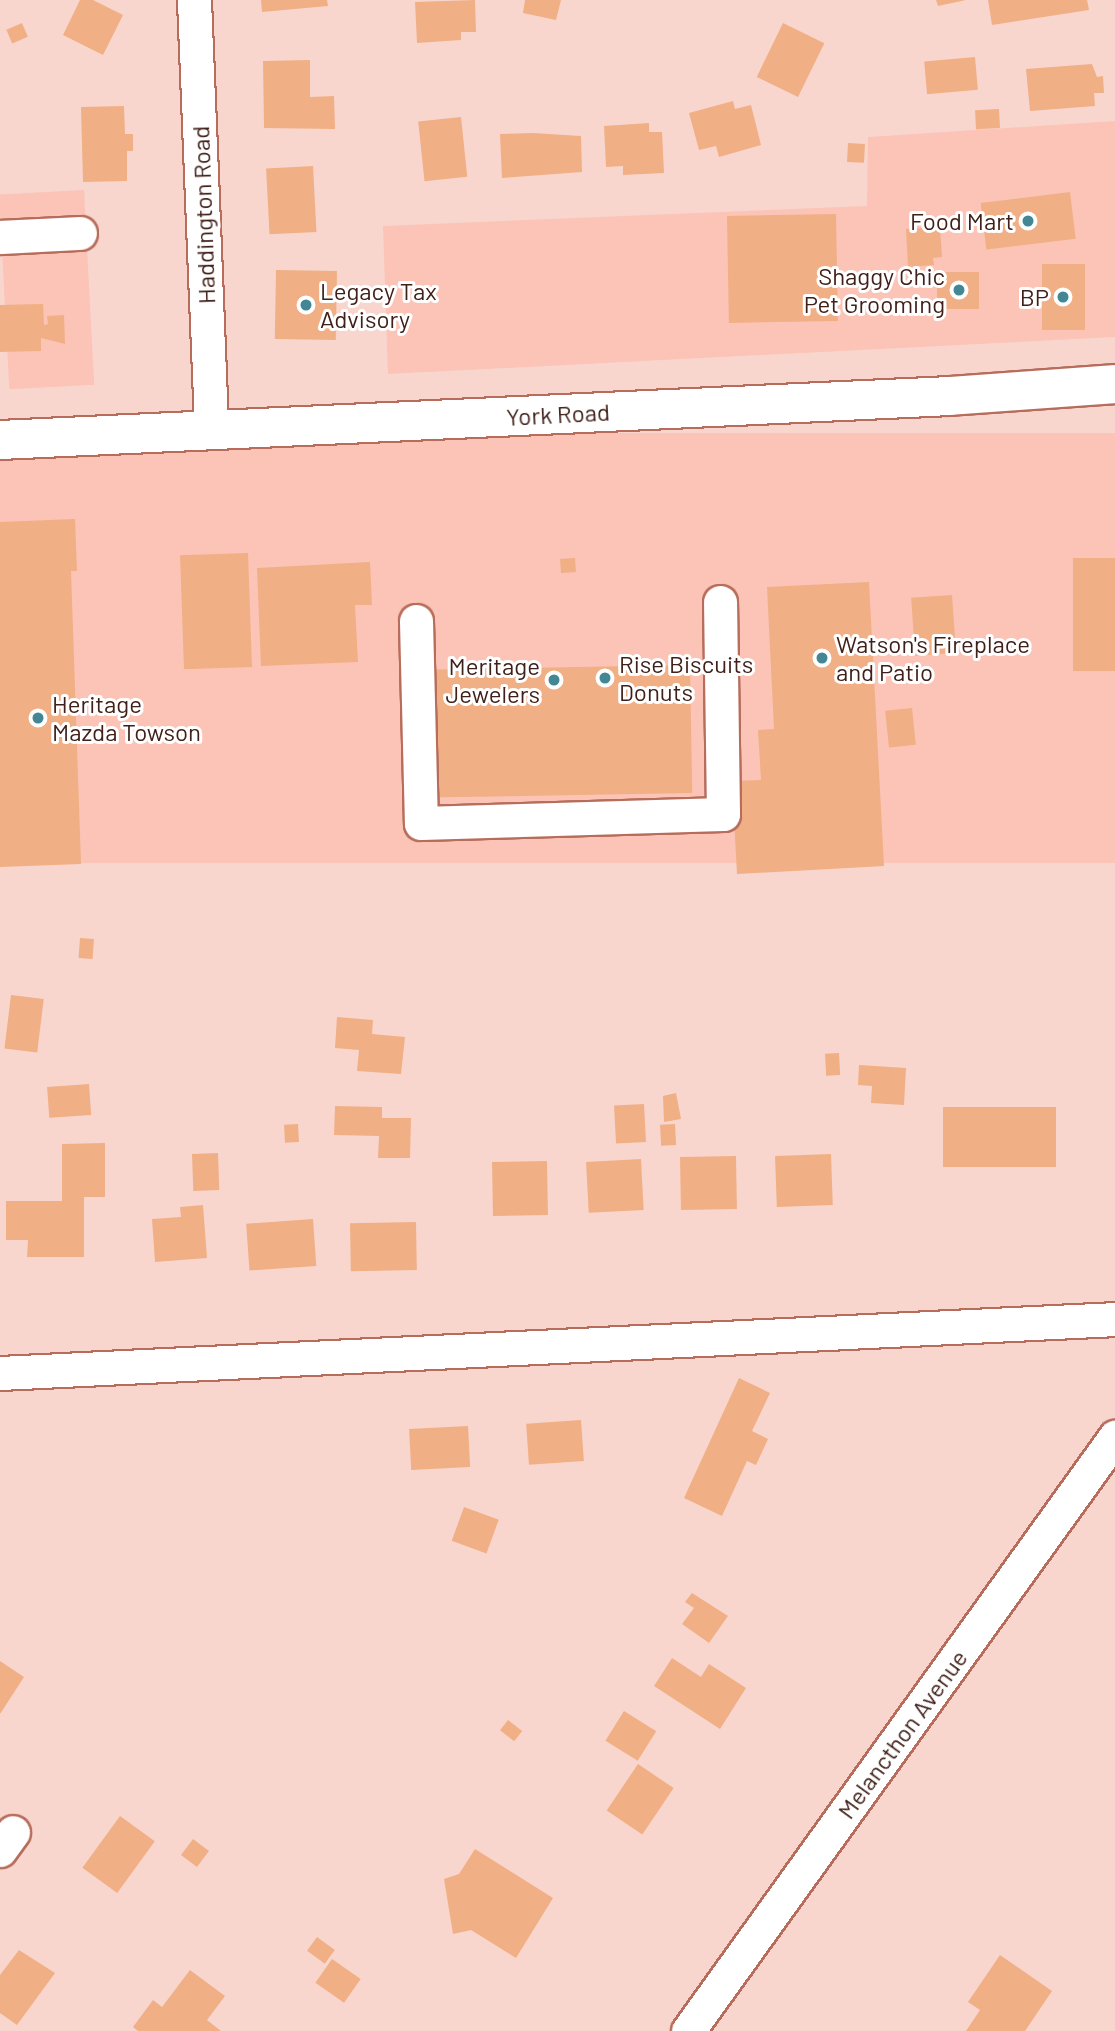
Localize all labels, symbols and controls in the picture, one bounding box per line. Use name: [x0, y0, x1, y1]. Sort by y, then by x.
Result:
street label: Haddington Road: [185, 125, 221, 305]
place label: Food Mart: [910, 207, 1014, 235]
marker: Food Mart: [1020, 213, 1036, 229]
place label: Shaggy Chic Pet Grooming: [804, 262, 945, 318]
place label: Legacy Tax Advisory: [320, 277, 437, 333]
marker: Shaggy Chic Pet Grooming: [951, 282, 967, 298]
place label: BP: [1020, 283, 1049, 311]
marker: BP: [1055, 289, 1071, 305]
marker: Legacy Tax Advisory: [298, 297, 314, 313]
street label: York Road: [505, 397, 611, 431]
place label: Watson's Fireplace and Patio: [836, 630, 1030, 686]
place label: Rise Biscuits Donuts: [619, 650, 753, 706]
marker: Watson's Fireplace and Patio: [814, 650, 830, 666]
place label: Meritage Jewelers: [445, 652, 540, 708]
marker: Rise Biscuits Donuts: [597, 670, 613, 686]
marker: Meritage Jewelers: [546, 672, 562, 688]
place label: Heritage Mazda Towson: [52, 690, 201, 746]
marker: Heritage Mazda Towson: [30, 710, 46, 726]
street label: Melancthon Avenue: [831, 1644, 973, 1824]

